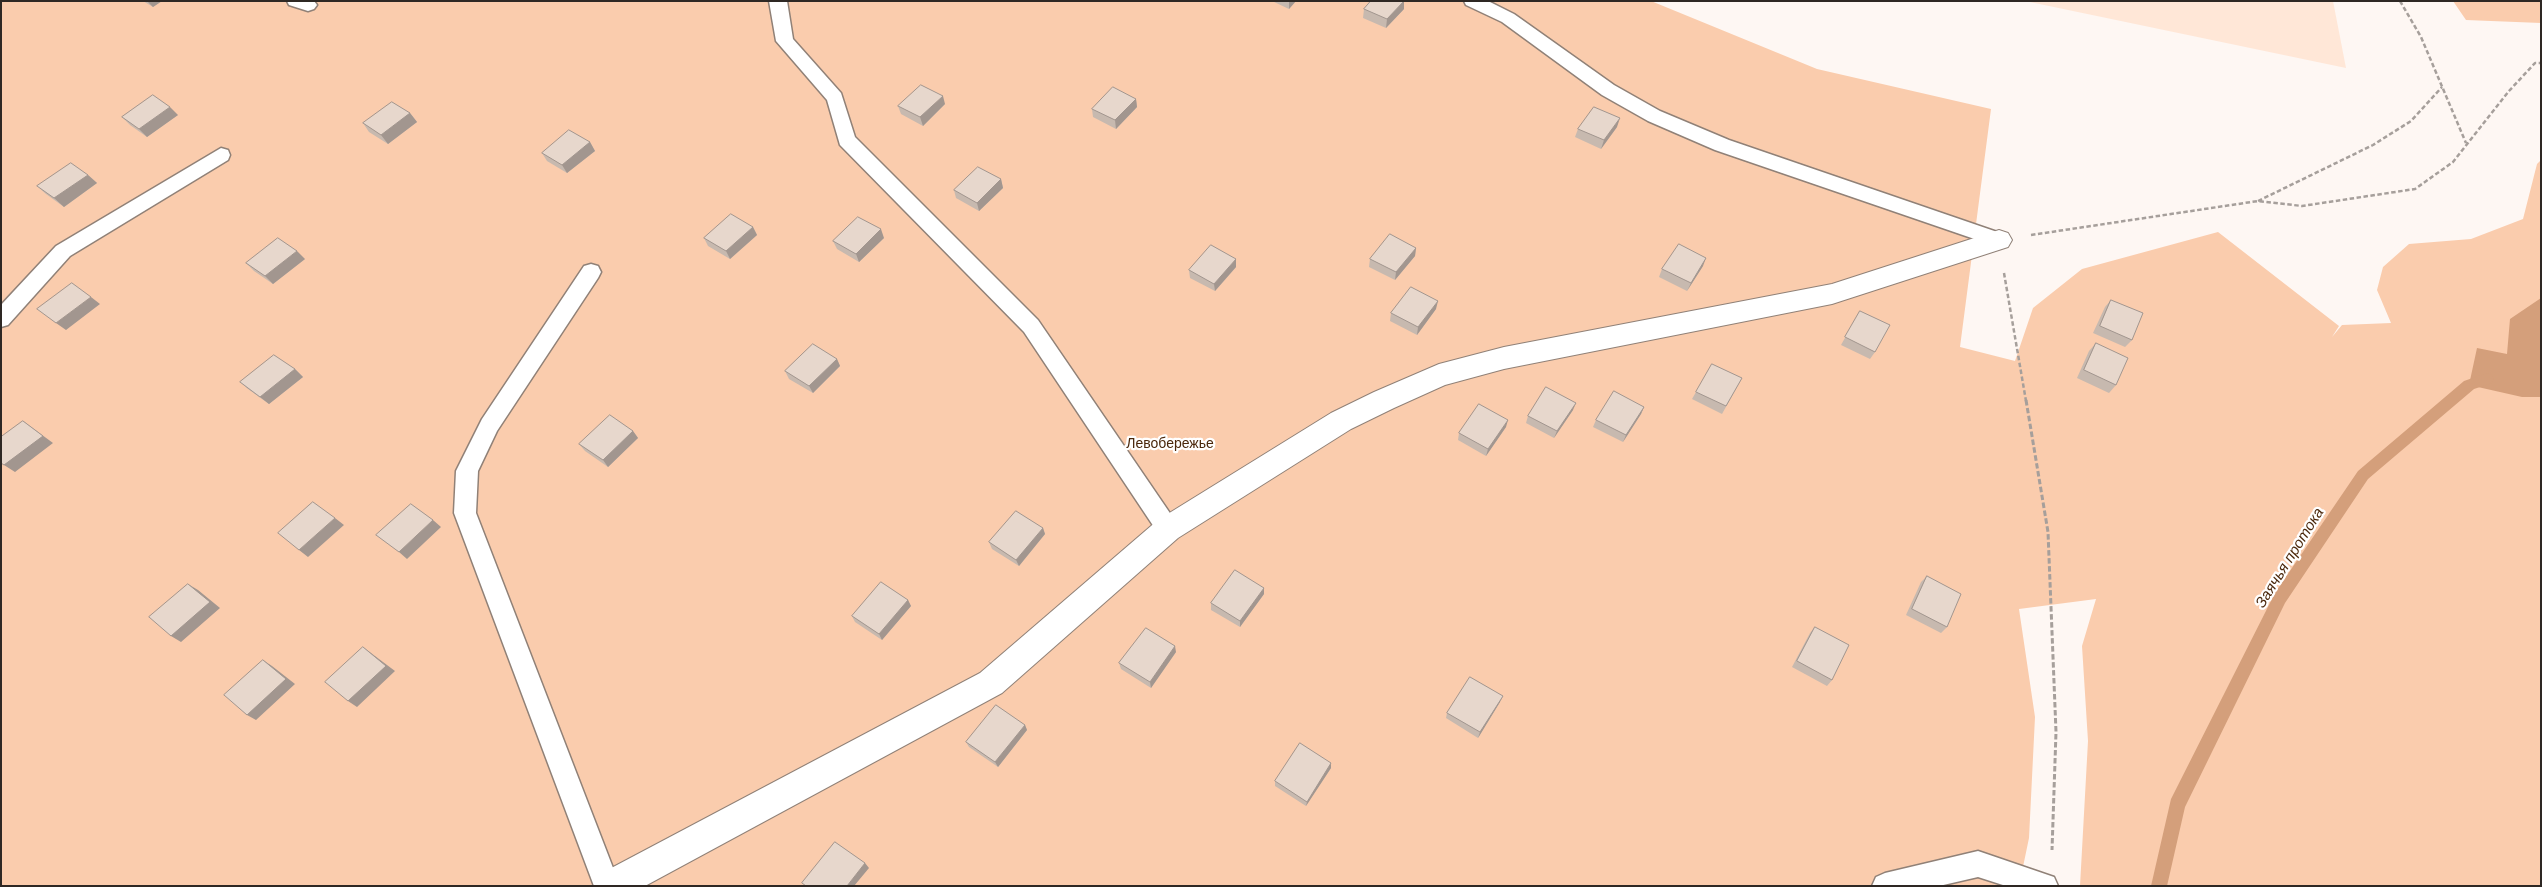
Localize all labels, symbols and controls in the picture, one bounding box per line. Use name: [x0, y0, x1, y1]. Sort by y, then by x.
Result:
park label: Левобережье: [1126, 436, 1214, 452]
water label: Заячья протока: [2252, 505, 2328, 611]

